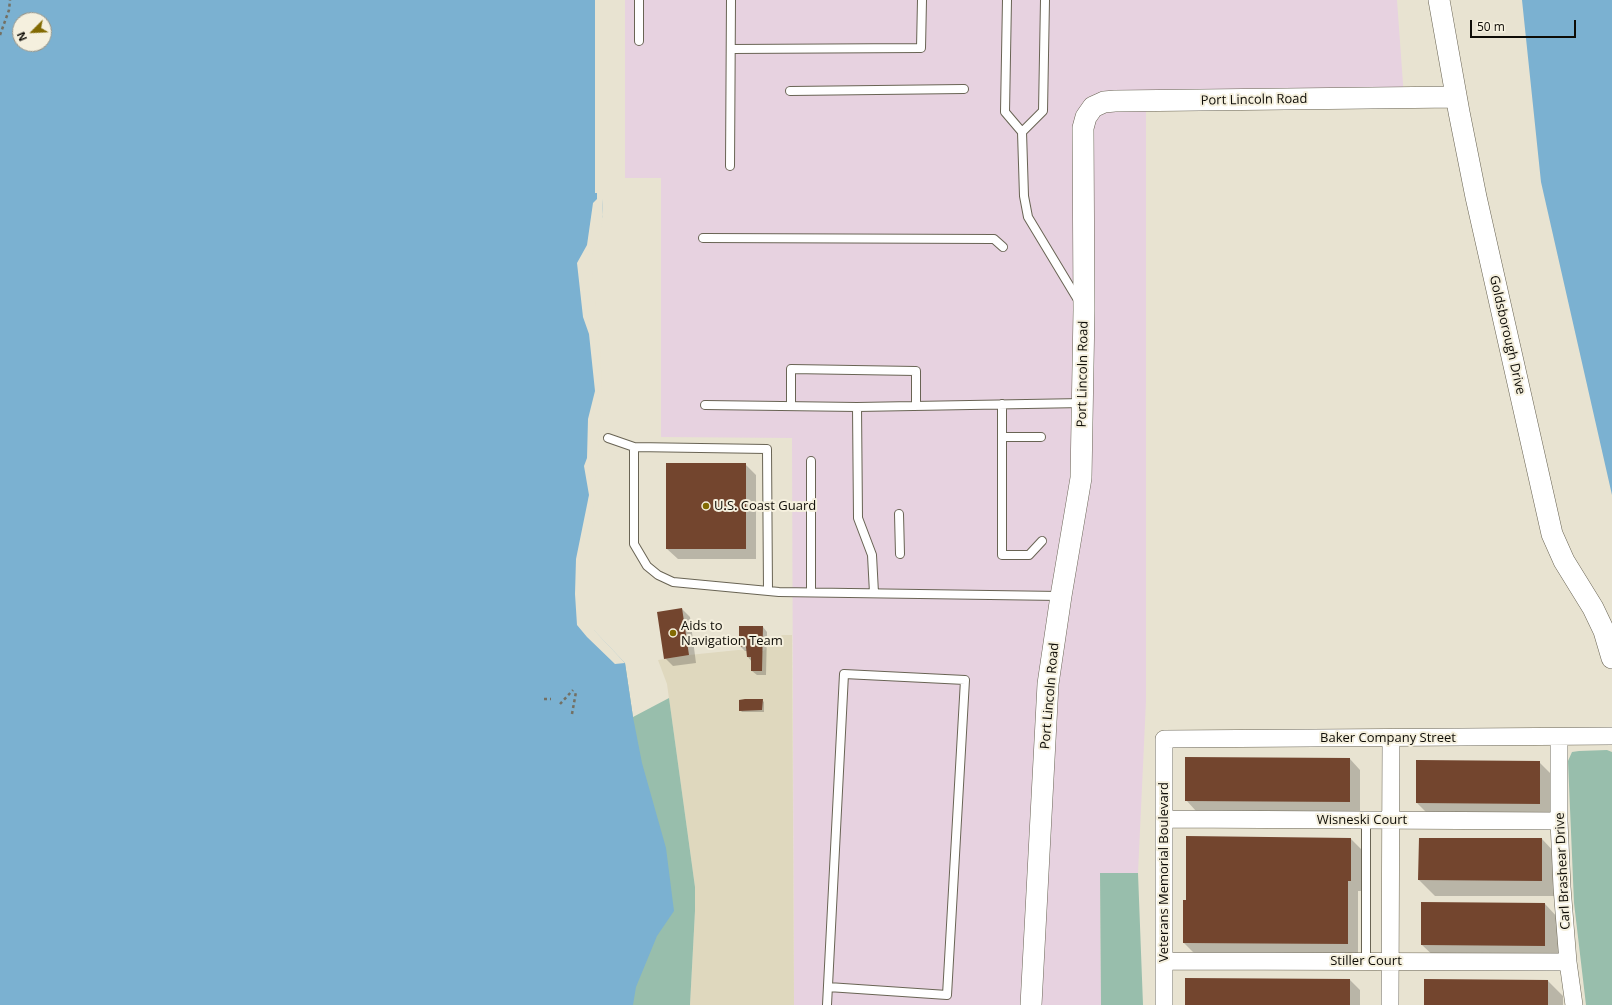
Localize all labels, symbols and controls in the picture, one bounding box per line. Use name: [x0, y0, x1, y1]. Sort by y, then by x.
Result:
north arrow: [12, 12, 52, 52]
scale bar: [1472, 12, 1578, 38]
text: 50 m: [1477, 18, 1505, 35]
text: N: [13, 30, 30, 44]
street label: Port Lincoln Road: [1201, 91, 1307, 109]
street label: Goldsborough Drive: [1486, 274, 1528, 396]
street label: Port Lincoln Road: [1074, 321, 1092, 427]
place label: U.S. Coast Guard: [714, 498, 816, 514]
marker: U.S. Coast Guard: [701, 501, 711, 511]
place label: Aids to Navigation Team: [681, 618, 783, 649]
marker: Aids to Navigation Team: [668, 628, 678, 638]
street label: Port Lincoln Road: [1038, 642, 1062, 750]
street label: Baker Company Street: [1320, 730, 1456, 746]
street label: Veterans Memorial Boulevard: [1156, 782, 1172, 962]
street label: Wisneski Court: [1317, 812, 1407, 828]
street label: Carl Brashear Drive: [1552, 812, 1574, 930]
street label: Stiller Court: [1330, 953, 1402, 969]

